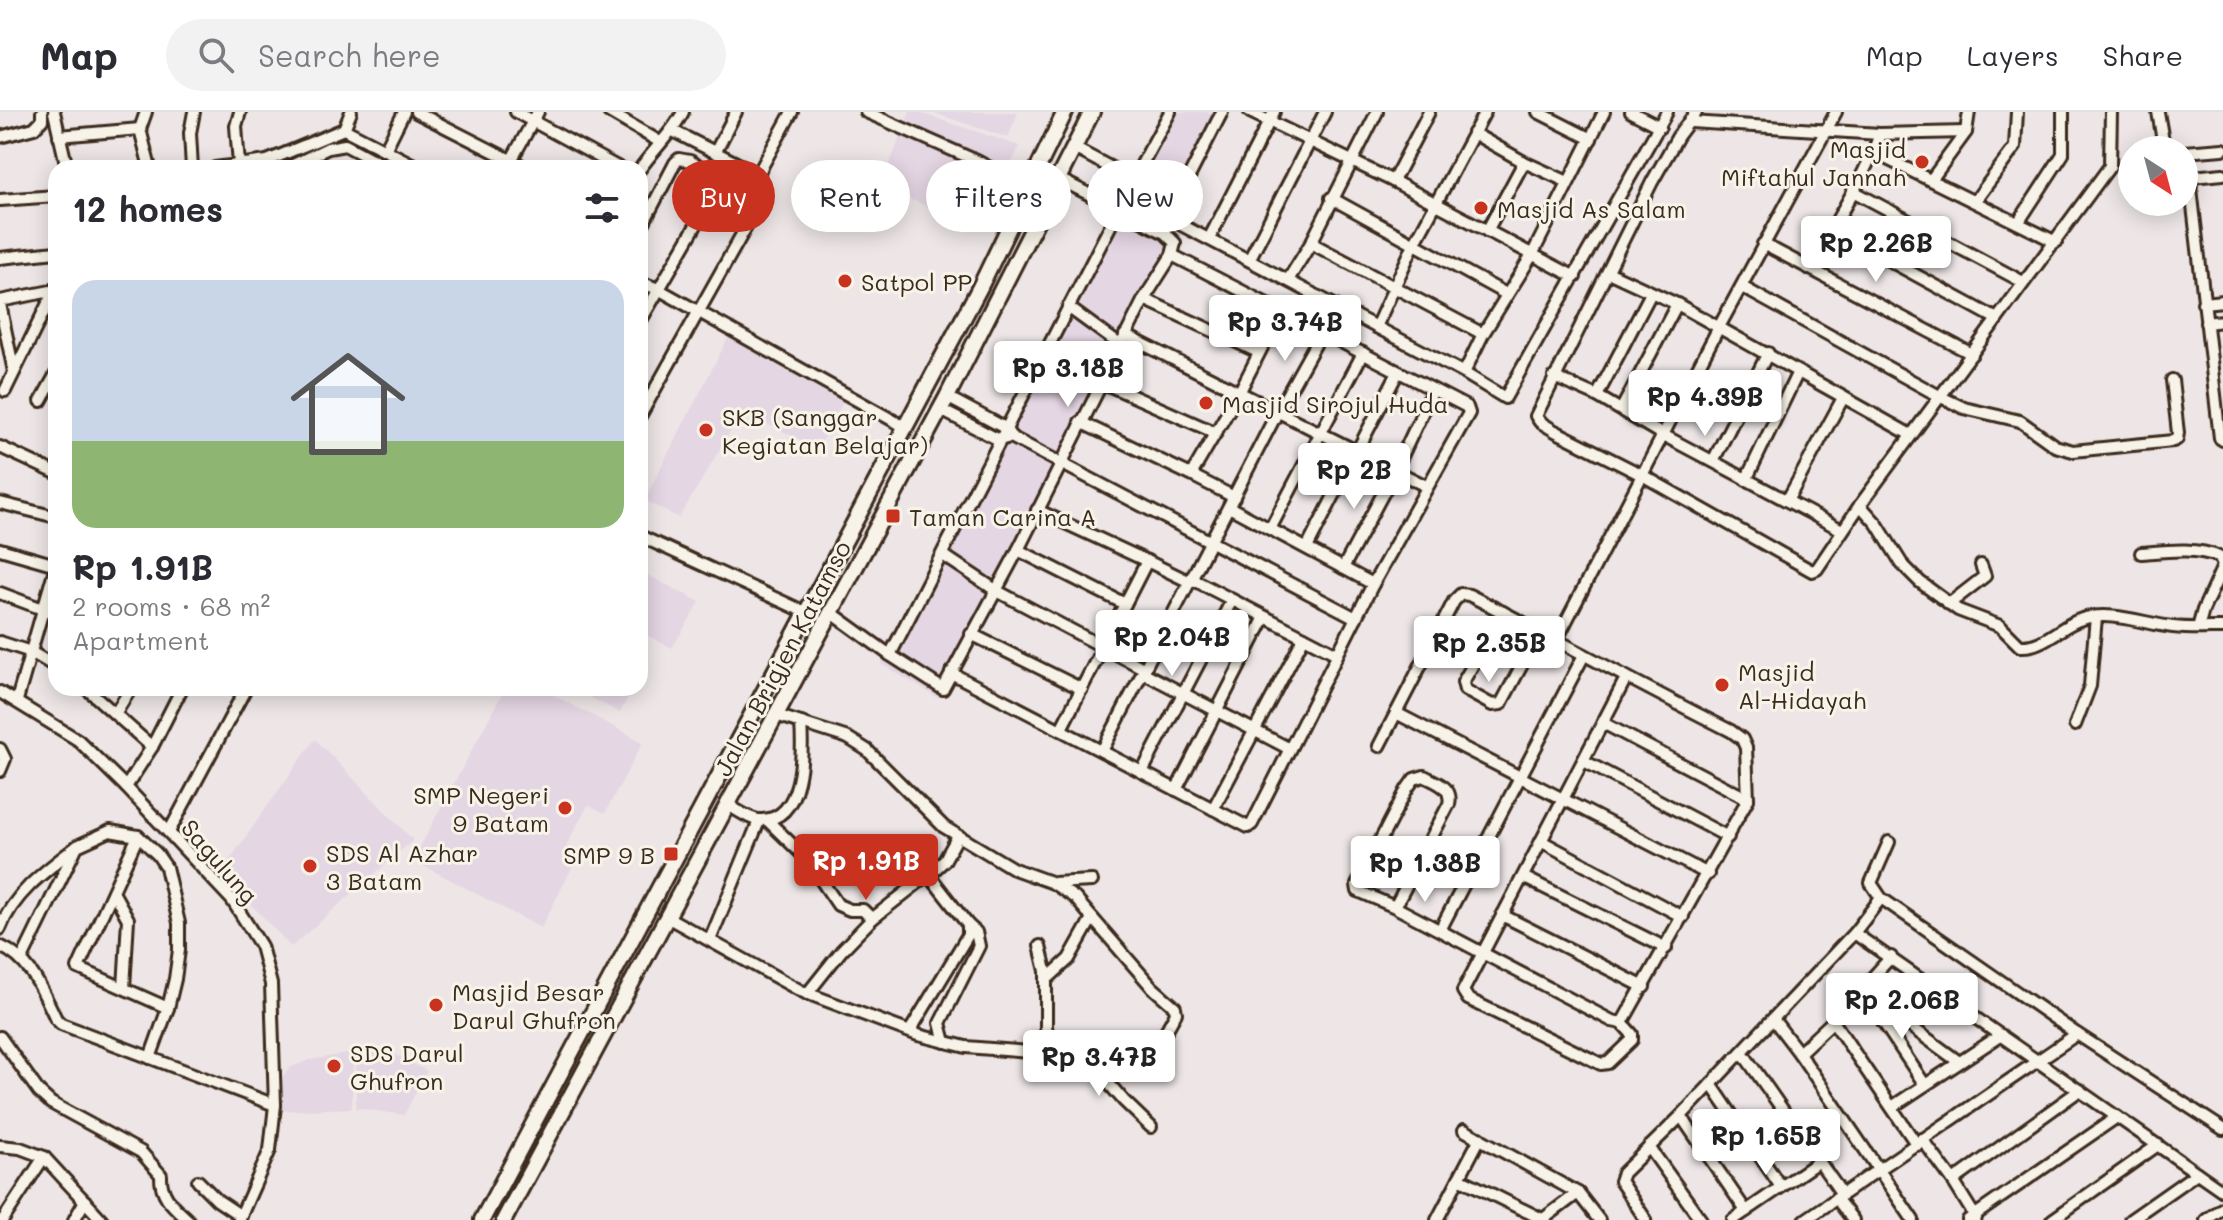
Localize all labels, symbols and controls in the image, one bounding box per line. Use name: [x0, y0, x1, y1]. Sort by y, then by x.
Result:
search box: [166, 19, 726, 91]
text: Map: [40, 30, 118, 80]
icon: search: [194, 33, 238, 77]
text: Search here: [258, 35, 441, 75]
text: Map: [1866, 37, 1923, 73]
text: Layers: [1967, 37, 2059, 73]
text: Share: [2103, 37, 2183, 73]
place label: Masjid Miftahul Jannah: [1721, 133, 1906, 192]
north arrow: [2118, 136, 2198, 216]
map controls: [2118, 136, 2198, 216]
marker: Masjid Miftahul Jannah: [1913, 153, 1931, 171]
chip: Buy: [672, 160, 775, 232]
chip: Rent: [791, 160, 910, 232]
chip: Filters: [926, 160, 1071, 232]
chip: New: [1087, 160, 1203, 232]
text: 12 homes: [72, 186, 223, 231]
icon: filters: [580, 186, 624, 230]
place label: Masjid As Salam: [1497, 193, 1686, 224]
marker: Masjid As Salam: [1472, 199, 1490, 217]
pin: Rp 2.26B: [1793, 216, 1959, 284]
text: Rp 2.26B: [1819, 225, 1933, 259]
place label: Satpol PP: [861, 266, 972, 297]
marker: Satpol PP: [836, 272, 854, 290]
pin: Rp 3.74B: [1202, 295, 1368, 363]
text: Rp 3.74B: [1227, 304, 1343, 338]
icon: home: [276, 332, 420, 476]
pin: Rp 3.18B: [985, 341, 1151, 409]
text: Rp 3.18B: [1012, 350, 1124, 384]
pin: Rp 4.39B: [1622, 370, 1788, 438]
text: Rp 4.39B: [1647, 379, 1763, 413]
place label: Masjid Sirojul Huda: [1222, 388, 1449, 419]
marker: Masjid Sirojul Huda: [1197, 394, 1215, 412]
place label: SKB (Sanggar Kegiatan Belajar): [722, 401, 928, 460]
marker: SKB (Sanggar Kegiatan Belajar): [697, 421, 715, 439]
pin: Rp 2B: [1298, 443, 1410, 511]
text: Rp 2B: [1316, 452, 1392, 486]
place label: Taman Carina A: [909, 501, 1096, 532]
marker: Taman Carina A: [884, 507, 902, 525]
street label: Jalan Brigjen Katamso: [707, 535, 857, 781]
text: Rp 1.91B: [72, 544, 213, 589]
text: 2 rooms · 68 m²: [72, 589, 270, 623]
pin: Rp 2.04B: [1089, 610, 1255, 678]
pin: Rp 2.35B: [1406, 616, 1572, 684]
text: Rp 2.04B: [1113, 619, 1231, 653]
text: Apartment: [72, 623, 209, 657]
text: Rp 2.35B: [1432, 625, 1546, 659]
place label: Masjid Al-Hidayah: [1738, 656, 1866, 715]
marker: Masjid Al-Hidayah: [1713, 676, 1731, 694]
place label: SMP Negeri 9 Batam: [413, 779, 549, 838]
marker: SMP Negeri 9 Batam: [556, 799, 574, 817]
street label: Sagulung: [175, 812, 265, 910]
pin: Rp 1.91B: [783, 834, 949, 902]
pin: Rp 1.38B: [1342, 836, 1508, 904]
place label: SDS Al Azhar 3 Batam: [326, 837, 478, 896]
place label: SMP 9 B: [563, 839, 655, 870]
text: Rp 1.91B: [812, 843, 920, 877]
marker: SMP 9 B: [662, 845, 680, 863]
text: Rp 1.38B: [1369, 845, 1481, 879]
marker: SDS Al Azhar 3 Batam: [301, 857, 319, 875]
pin: Rp 2.06B: [1819, 973, 1985, 1041]
place label: Masjid Besar Darul Ghufron: [452, 976, 616, 1035]
text: Rp 2.06B: [1844, 982, 1960, 1016]
marker: Masjid Besar Darul Ghufron: [427, 996, 445, 1014]
pin: Rp 3.47B: [1016, 1030, 1182, 1098]
place label: SDS Darul Ghufron: [350, 1037, 464, 1096]
text: Rp 3.47B: [1041, 1039, 1157, 1073]
marker: SDS Darul Ghufron: [325, 1057, 343, 1075]
pin: Rp 1.65B: [1683, 1109, 1849, 1177]
text: Rp 1.65B: [1710, 1118, 1822, 1152]

